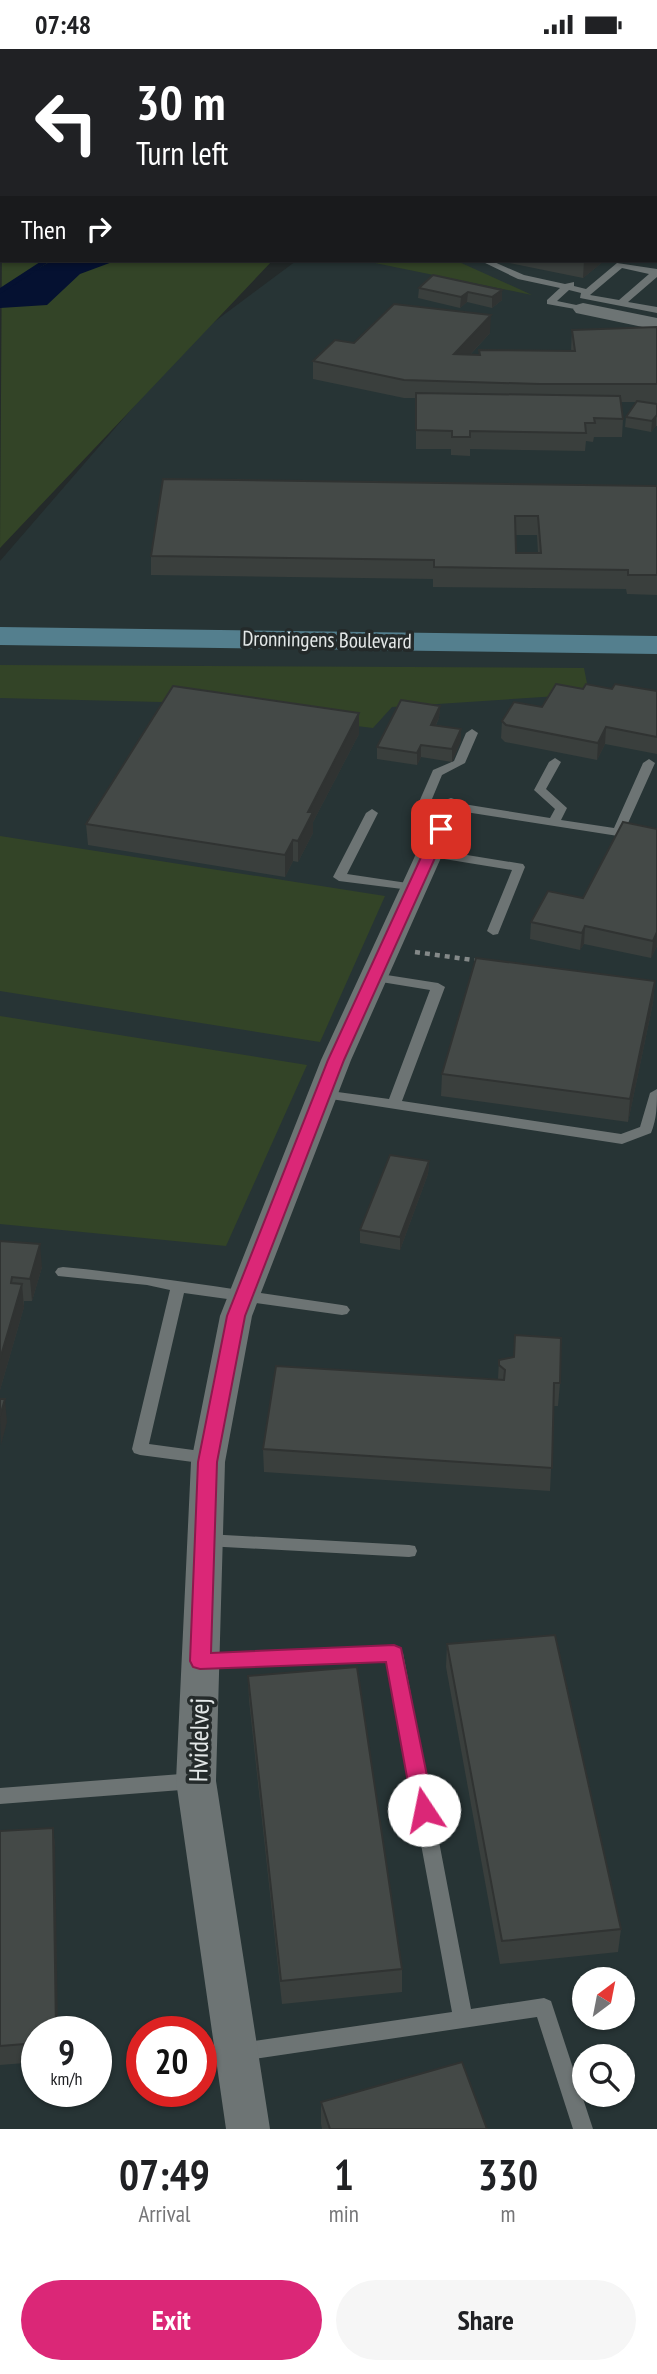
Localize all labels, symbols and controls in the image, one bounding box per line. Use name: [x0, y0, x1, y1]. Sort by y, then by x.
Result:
text: 07:48: [35, 8, 91, 41]
text: 30 m: [136, 70, 225, 134]
icon: left: [21, 77, 112, 168]
text: Turn left: [136, 132, 228, 174]
icon: right: [80, 210, 118, 248]
text: Then: [21, 213, 66, 246]
street label: Dronningens Boulevard: [242, 625, 412, 654]
pin: [411, 799, 471, 859]
icon: arrive: [422, 810, 460, 848]
street label: Hvidelvej: [181, 1698, 216, 1782]
position arrow: [387, 1773, 461, 1847]
north arrow: [572, 1967, 635, 2030]
map controls: [572, 1967, 635, 2107]
speed limit sign: 20: [126, 2016, 217, 2107]
text: 9: [58, 2029, 75, 2075]
button: search: [572, 2044, 635, 2107]
text: km/h: [51, 2067, 82, 2090]
text: 07:49: [119, 2147, 210, 2202]
text: 1: [334, 2147, 354, 2202]
text: 330: [478, 2147, 538, 2202]
text: Arrival: [138, 2199, 190, 2228]
text: min: [329, 2199, 359, 2228]
text: m: [500, 2199, 515, 2228]
button: Exit: [21, 2280, 322, 2360]
button: Share: [336, 2280, 636, 2360]

